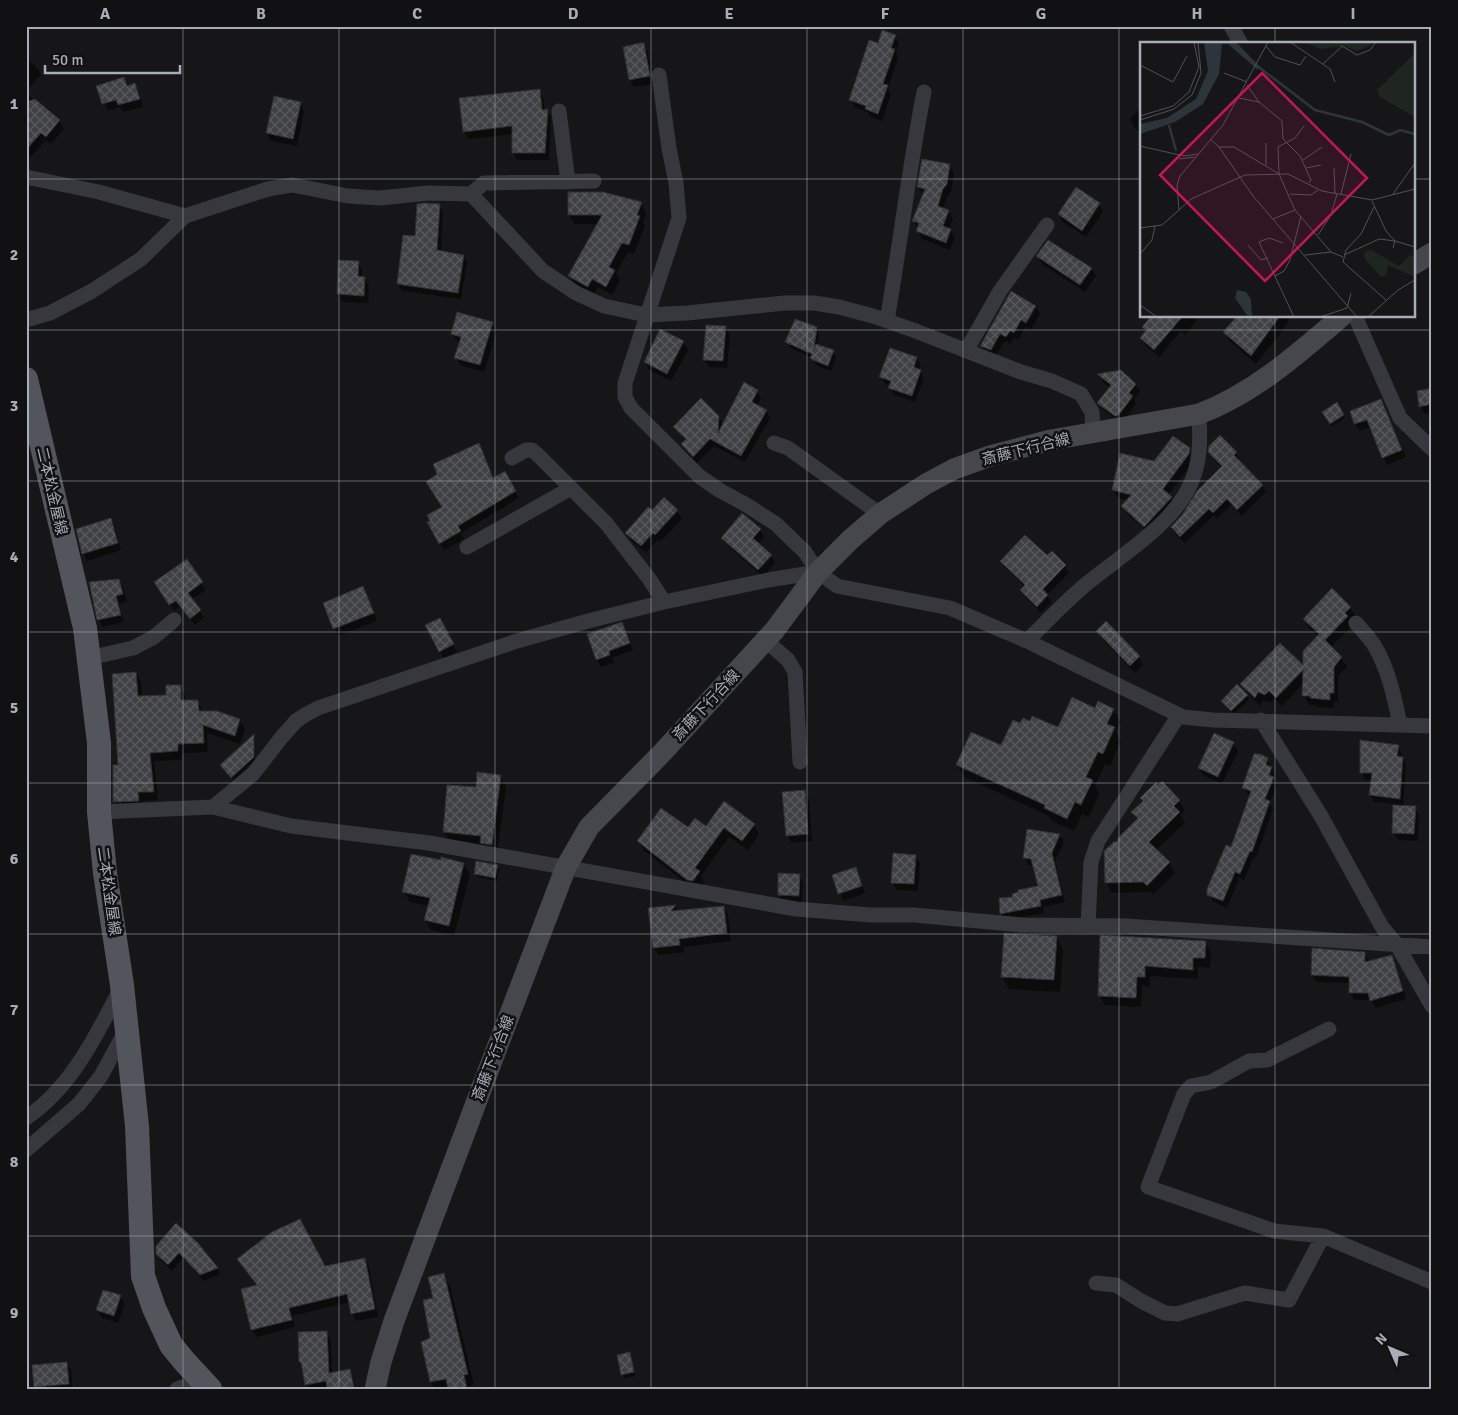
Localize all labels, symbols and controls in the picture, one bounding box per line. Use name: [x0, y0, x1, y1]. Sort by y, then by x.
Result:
text: A: [100, 4, 111, 24]
text: B: [256, 4, 266, 24]
text: C: [412, 4, 422, 24]
text: D: [568, 4, 579, 24]
text: E: [724, 4, 734, 24]
text: F: [881, 4, 890, 24]
text: G: [1036, 4, 1046, 24]
text: H: [1192, 4, 1202, 24]
text: I: [1350, 4, 1356, 24]
scale bar: [45, 42, 180, 74]
inset map: [1140, 42, 1416, 318]
text: 50 m: [52, 51, 83, 69]
text: 1: [10, 94, 19, 114]
text: 2: [10, 245, 18, 265]
text: 3: [10, 396, 18, 416]
street label: 斎藤下行合線: [980, 429, 1072, 469]
street label: 二本松金屋線: [33, 445, 71, 537]
text: 4: [10, 547, 19, 567]
street label: 斎藤下行合線: [669, 666, 743, 744]
text: 5: [10, 698, 18, 718]
street label: 二本松金屋線: [94, 845, 124, 937]
text: 6: [10, 849, 19, 869]
text: 7: [10, 1000, 19, 1020]
street label: 斎藤下行合線: [468, 1013, 518, 1103]
text: 8: [10, 1152, 19, 1172]
text: 9: [10, 1303, 19, 1323]
north arrow: [1366, 1322, 1416, 1372]
text: N: [1372, 1330, 1391, 1349]

